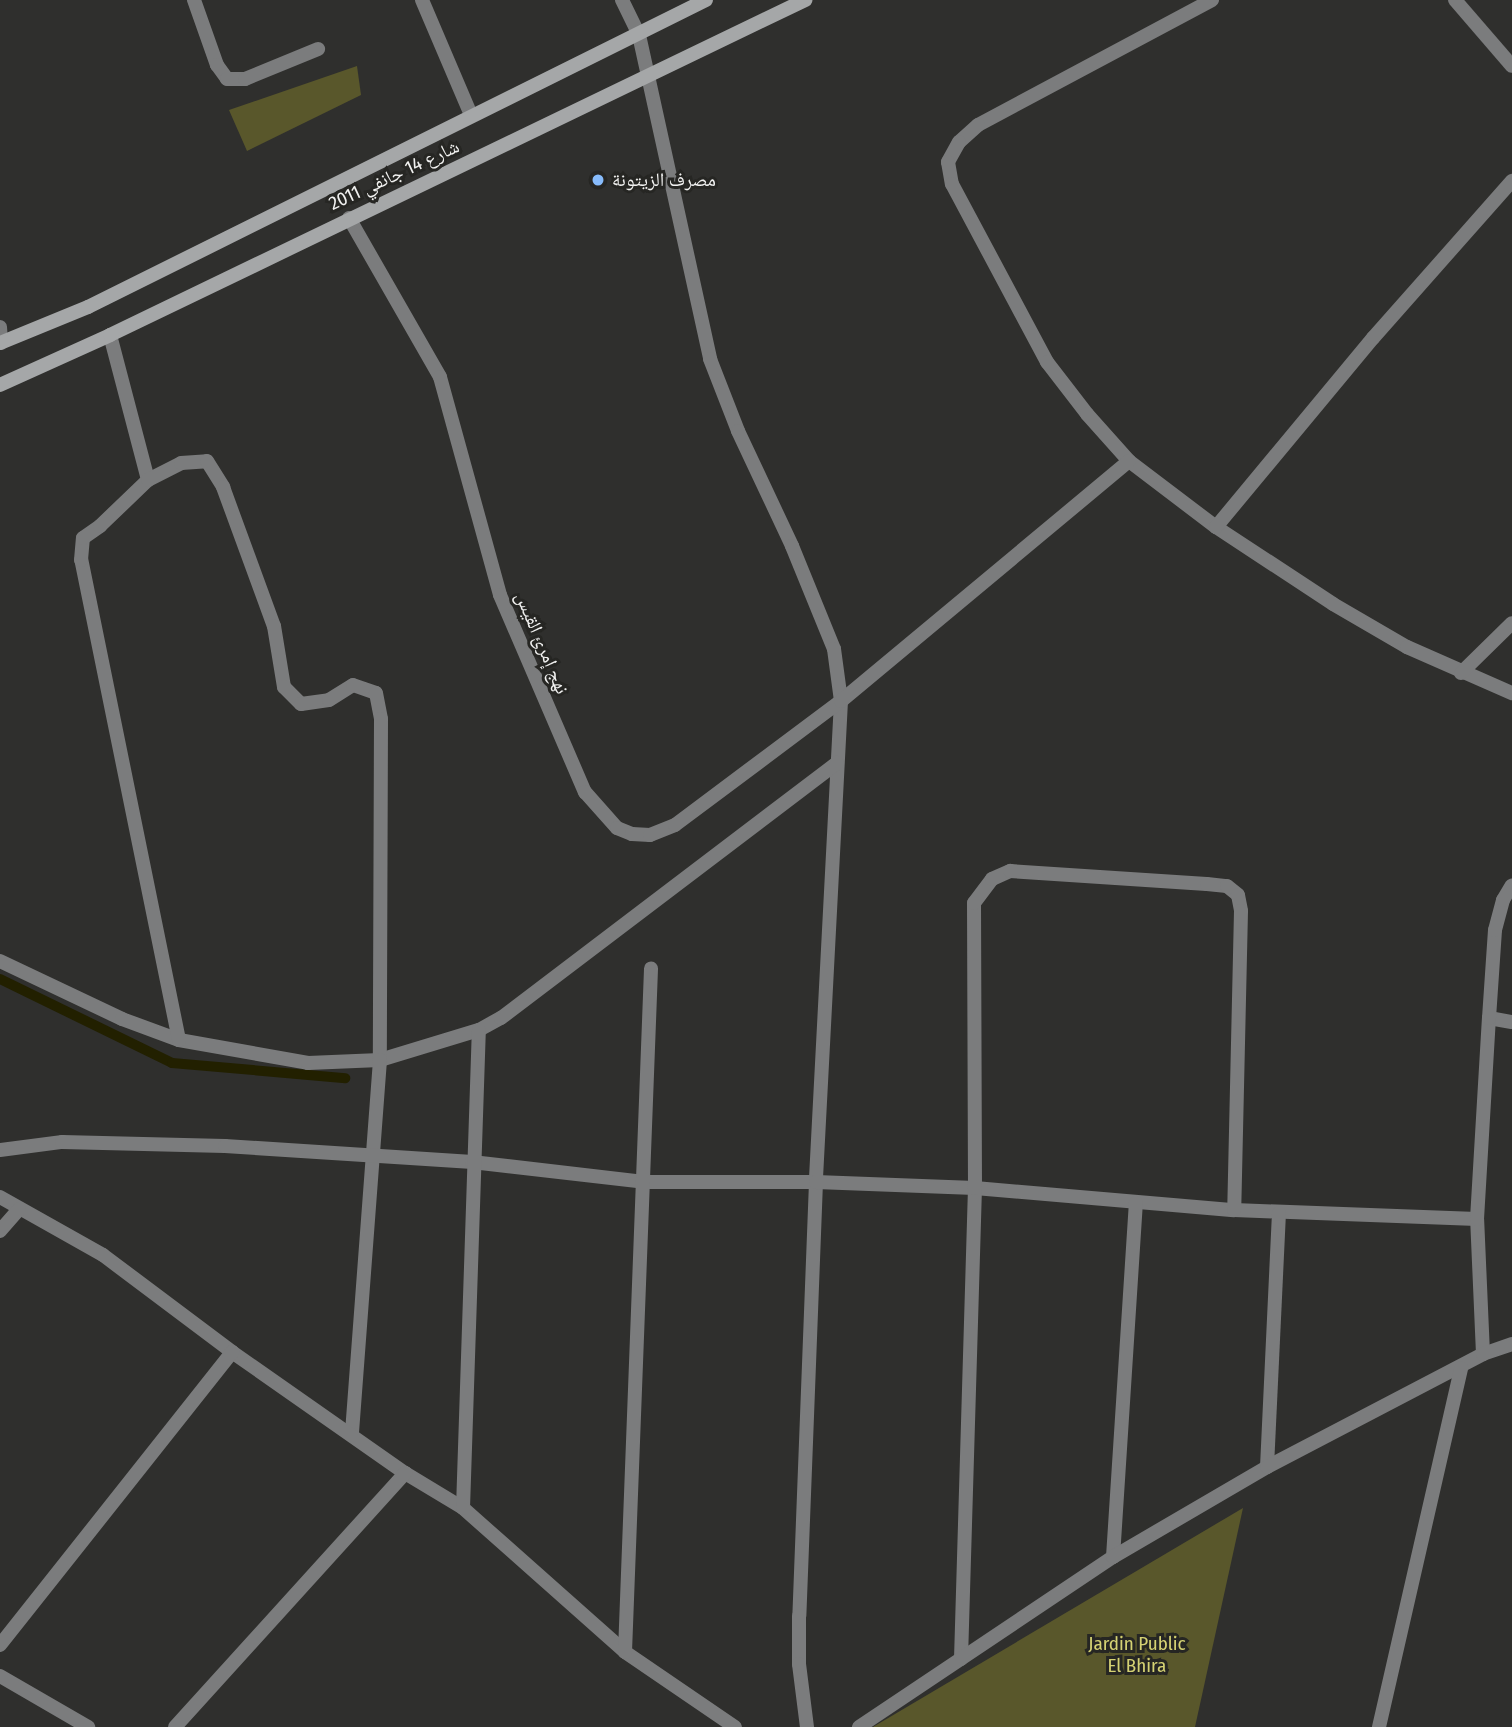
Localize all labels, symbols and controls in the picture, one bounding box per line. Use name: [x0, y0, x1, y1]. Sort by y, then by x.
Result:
street label: شارع 14 جانفي 2011: [325, 135, 463, 215]
place label: مصرف الزيتونة: [612, 169, 716, 191]
marker: مصرف الزيتونة: [590, 172, 606, 188]
street label: نهج إمرئ القيس: [510, 589, 574, 697]
park label: Jardin Public El Bhira: [1088, 1633, 1186, 1677]

